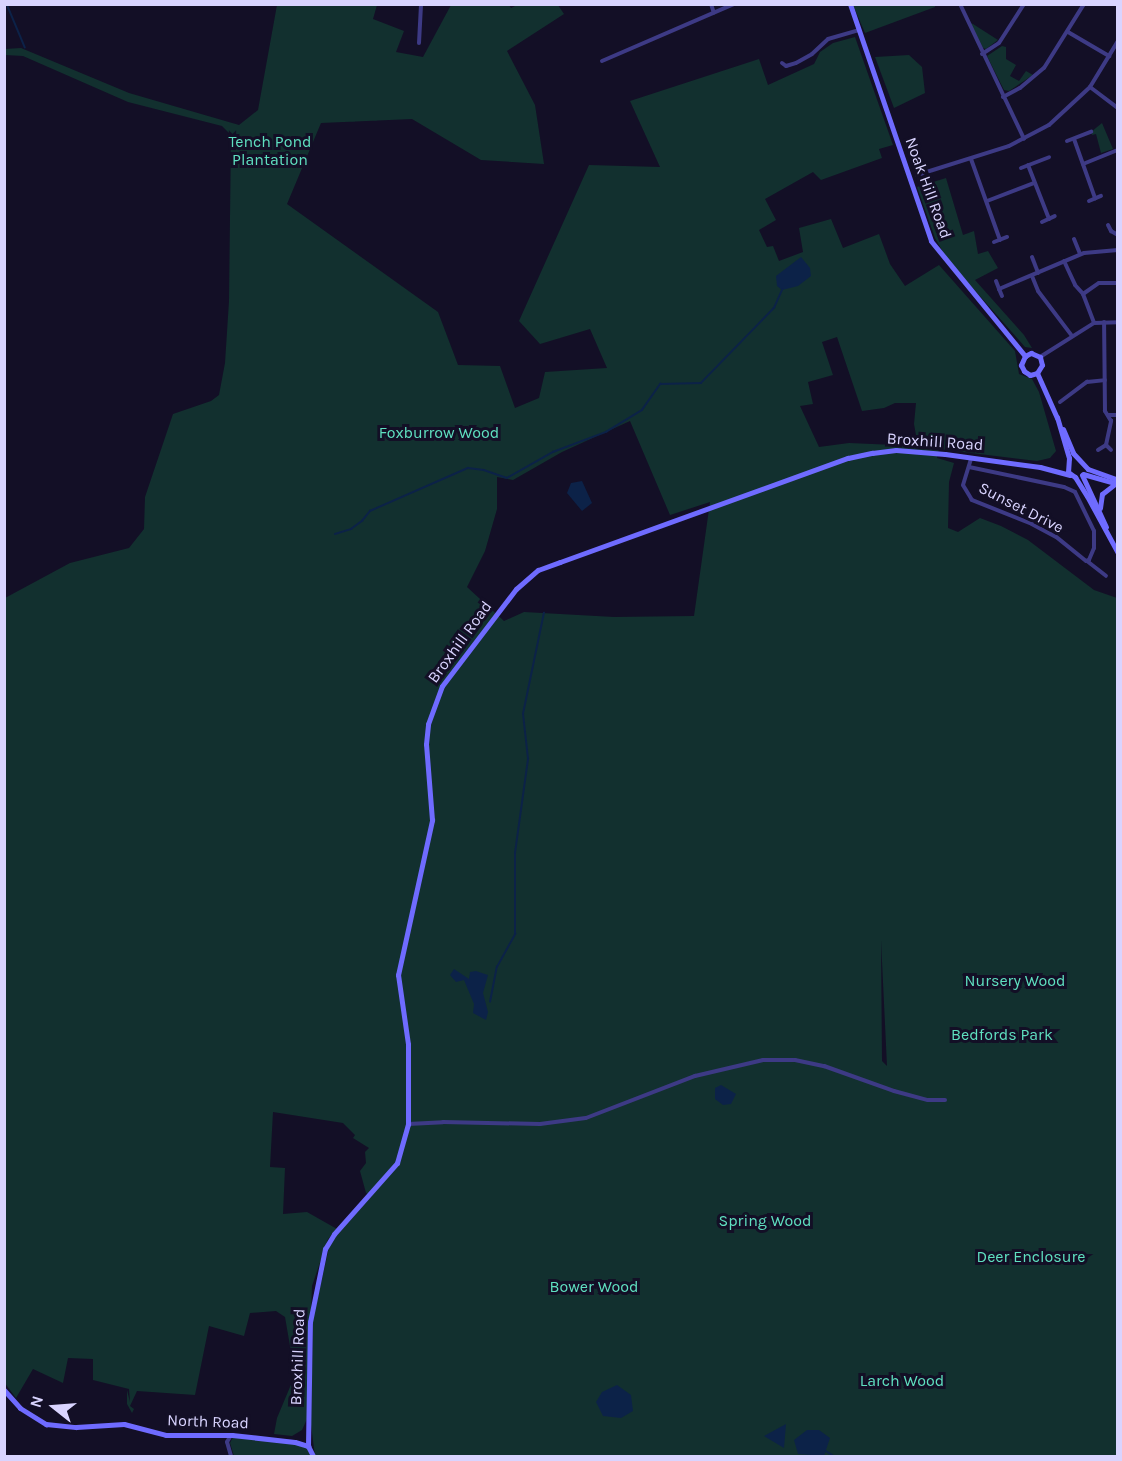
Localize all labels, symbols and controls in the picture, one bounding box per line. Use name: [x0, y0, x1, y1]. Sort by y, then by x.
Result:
park label: Tench Pond Plantation: [228, 132, 312, 170]
street label: Noak Hill Road: [901, 135, 955, 241]
park label: Foxburrow Wood: [379, 423, 499, 443]
street label: Broxhill Road: [886, 429, 984, 455]
street label: Sunset Drive: [975, 478, 1067, 538]
street label: Broxhill Road: [424, 597, 496, 687]
park label: Nursery Wood: [965, 971, 1065, 991]
park label: Bedfords Park: [951, 1025, 1053, 1045]
park label: Spring Wood: [719, 1211, 811, 1231]
park label: Deer Enclosure: [977, 1247, 1085, 1267]
park label: Bower Wood: [550, 1277, 638, 1297]
street label: Broxhill Road: [287, 1308, 309, 1406]
park label: Larch Wood: [860, 1371, 944, 1391]
north arrow: [24, 1377, 84, 1437]
text: N: [26, 1393, 47, 1410]
street label: North Road: [167, 1411, 249, 1433]

